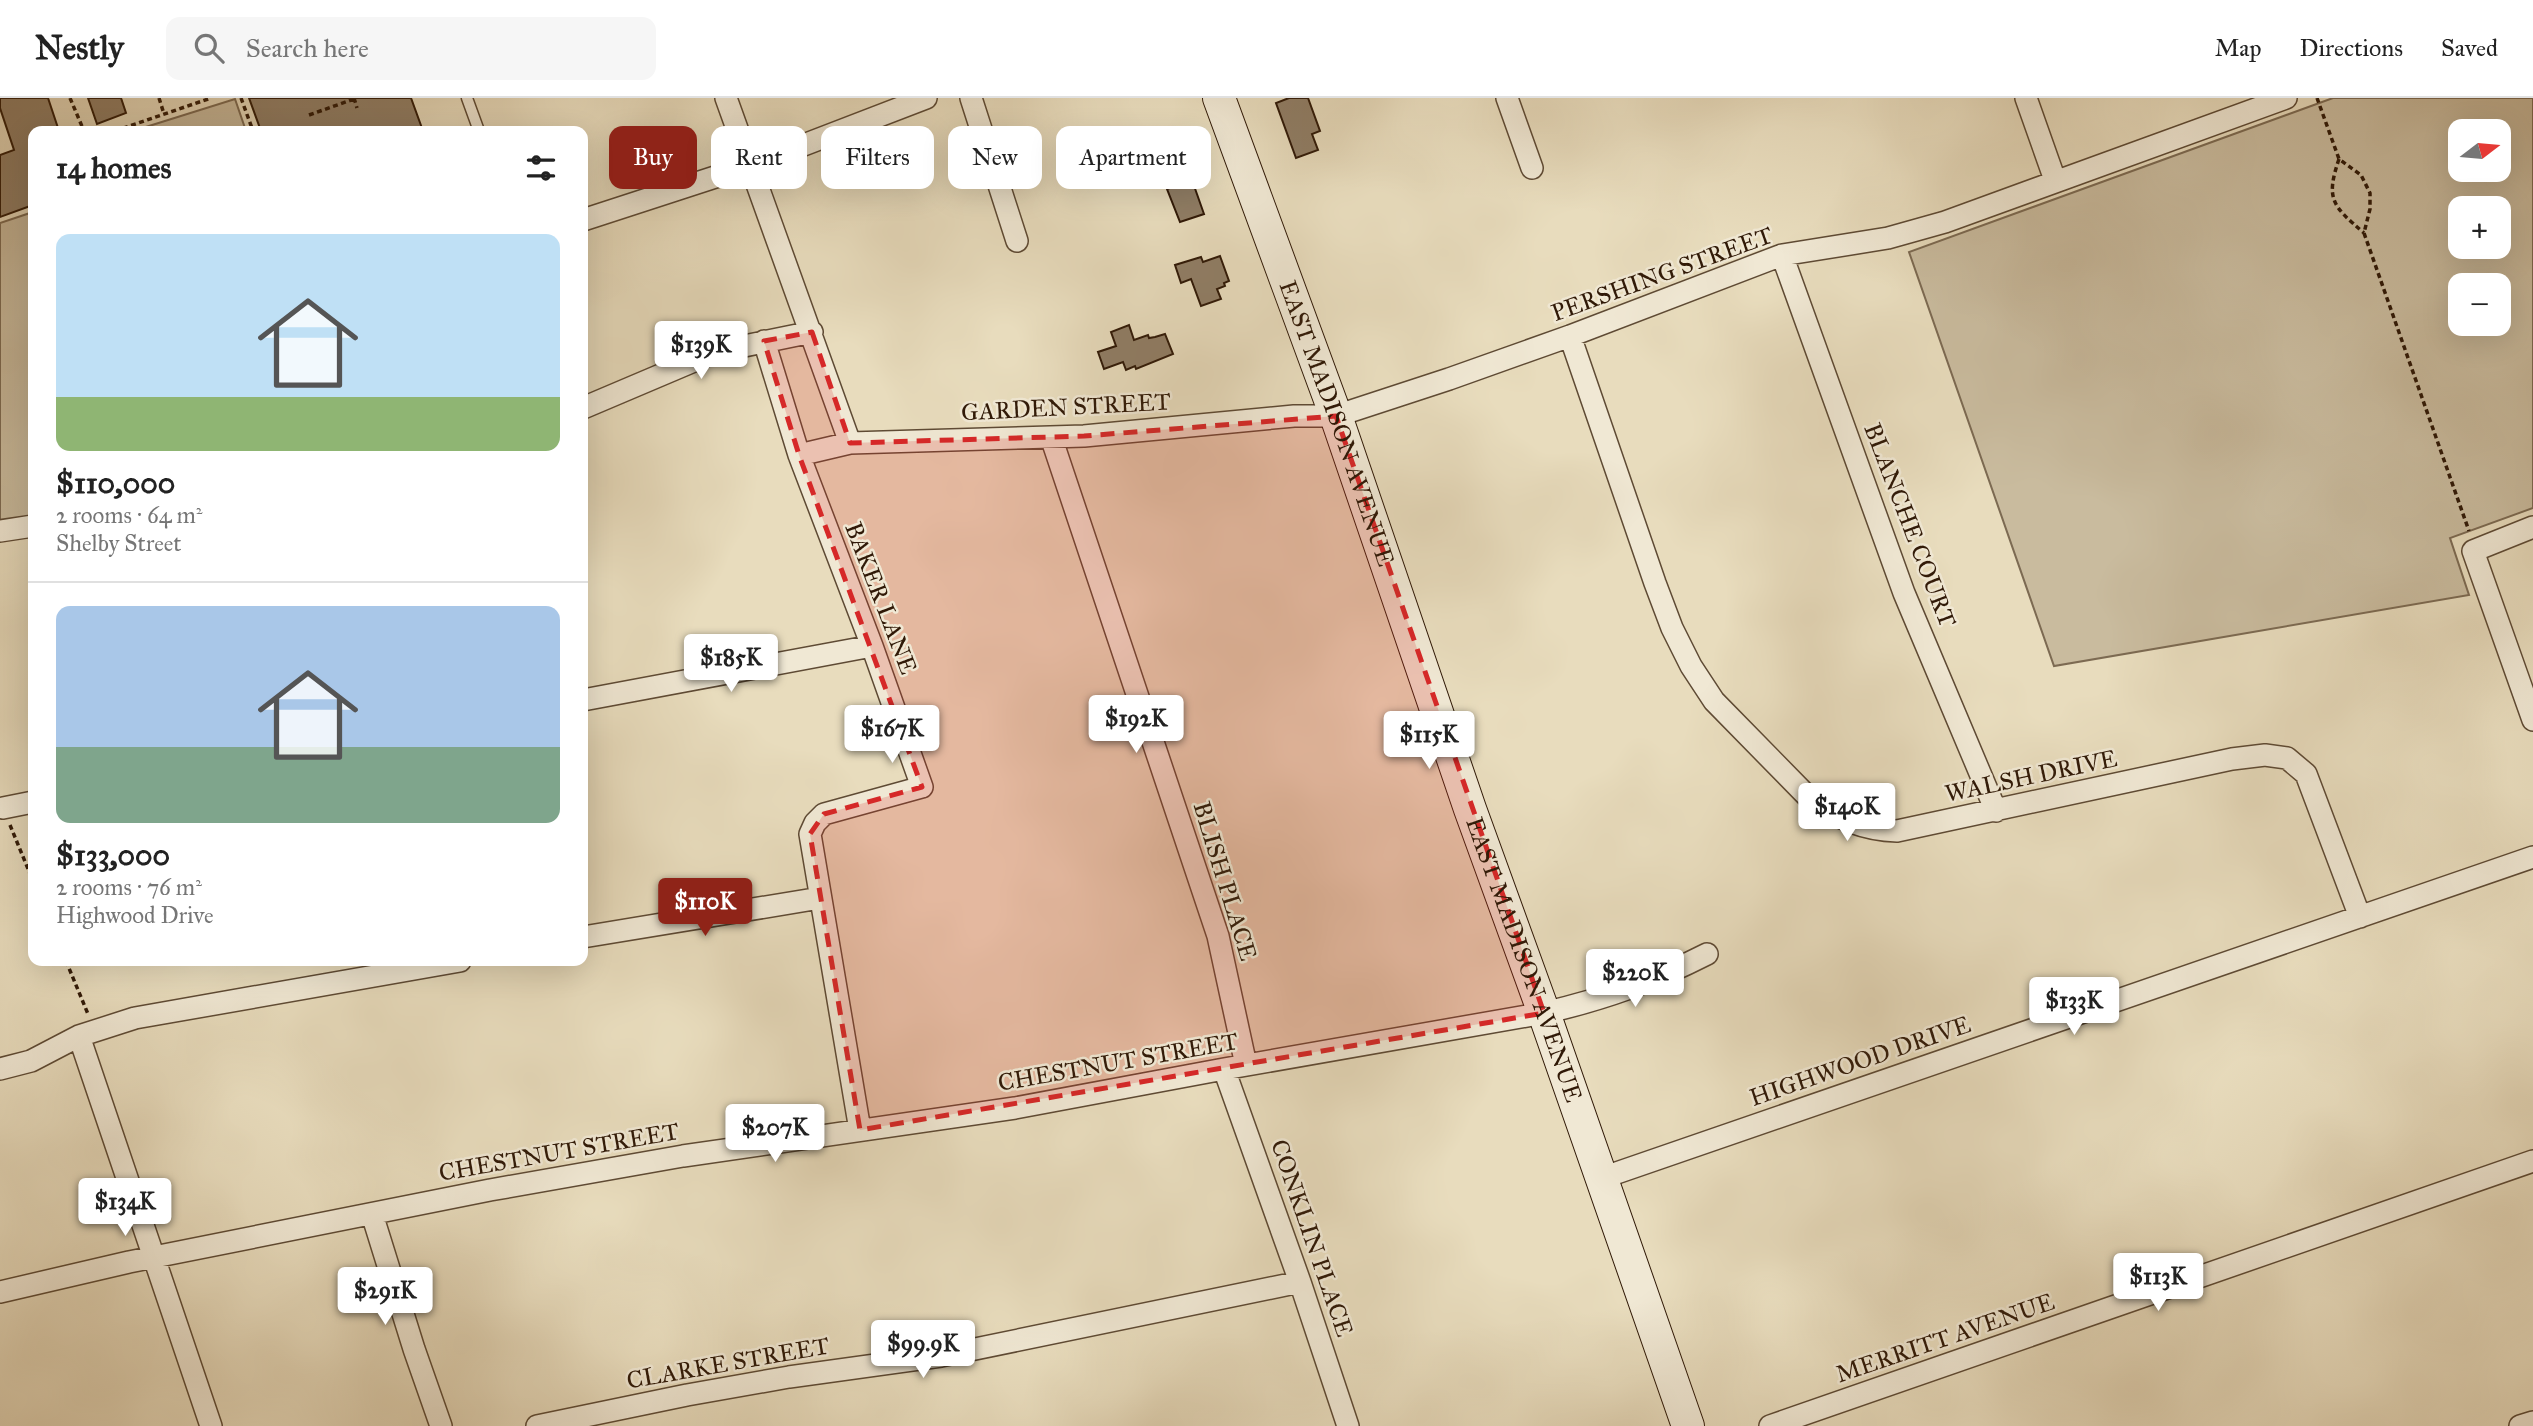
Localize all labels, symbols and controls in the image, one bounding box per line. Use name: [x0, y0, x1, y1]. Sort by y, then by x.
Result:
search box: [166, 17, 656, 80]
text: Nestly: [35, 28, 124, 68]
icon: search: [190, 29, 228, 67]
text: Search here: [246, 32, 369, 64]
text: Map: [2215, 33, 2262, 63]
text: Directions: [2300, 33, 2403, 63]
text: Saved: [2441, 33, 2498, 63]
north arrow: [2448, 119, 2511, 182]
map controls: [2448, 119, 2511, 336]
chip: Buy: [609, 126, 697, 189]
chip: Rent: [711, 126, 807, 189]
chip: Filters: [821, 126, 934, 189]
chip: New: [948, 126, 1042, 189]
chip: Apartment: [1056, 126, 1211, 189]
icon: filters: [522, 149, 560, 187]
text: 14 homes: [56, 150, 171, 186]
button: +: [2448, 196, 2511, 259]
street label: PERSHING STREET: [1547, 220, 1777, 328]
button: −: [2448, 273, 2511, 336]
street label: EAST MADISON AVENUE: [1272, 276, 1401, 570]
icon: home: [245, 280, 371, 406]
pin: $139K: [652, 322, 750, 381]
text: $139K: [671, 330, 731, 358]
street label: GARDEN STREET: [960, 387, 1172, 427]
street label: BLANCHE COURT: [1857, 419, 1963, 631]
text: $110,000: [56, 465, 175, 501]
text: 2 rooms · 64 m²: [56, 501, 202, 529]
street label: BAKER LANE: [838, 518, 924, 678]
text: Shelby Street: [56, 529, 181, 557]
pin: $185K: [682, 634, 780, 694]
text: $185K: [700, 643, 762, 671]
icon: home: [245, 652, 371, 778]
pin: $192K: [1087, 696, 1185, 755]
text: $192K: [1105, 704, 1167, 732]
pin: $167K: [843, 706, 941, 765]
pin: $115K: [1380, 712, 1478, 771]
text: $167K: [860, 714, 924, 742]
text: $115K: [1400, 720, 1458, 748]
street label: WALSH DRIVE: [1942, 743, 2120, 809]
pin: $140K: [1798, 784, 1896, 843]
text: $140K: [1814, 792, 1880, 820]
street label: BLISH PLACE: [1187, 798, 1263, 964]
street label: EAST MADISON AVENUE: [1459, 813, 1589, 1106]
text: $133,000: [56, 837, 170, 873]
text: 2 rooms · 76 m²: [56, 873, 202, 901]
pin: $110K: [656, 878, 754, 938]
text: $110K: [674, 887, 736, 915]
text: Highwood Drive: [56, 901, 214, 929]
pin: $220K: [1586, 950, 1684, 1009]
text: $220K: [1602, 958, 1668, 986]
pin: $133K: [2025, 978, 2123, 1037]
text: $133K: [2045, 986, 2103, 1014]
street label: HIGHWOOD DRIVE: [1746, 1009, 1974, 1113]
street label: CHESTNUT STREET: [996, 1026, 1240, 1098]
pin: $207K: [726, 1104, 824, 1164]
text: $207K: [741, 1113, 809, 1141]
street label: CHESTNUT STREET: [437, 1116, 681, 1188]
street label: CONKLIN PLACE: [1264, 1135, 1360, 1341]
pin: $134K: [76, 1178, 174, 1238]
text: $134K: [94, 1187, 156, 1215]
pin: $113K: [2109, 1254, 2207, 1313]
text: $113K: [2129, 1262, 2187, 1290]
pin: $291K: [336, 1268, 434, 1327]
text: $291K: [354, 1276, 416, 1304]
street label: MERRITT AVENUE: [1832, 1287, 2058, 1389]
pin: $99.9K: [866, 1320, 980, 1380]
text: $99.9K: [887, 1329, 959, 1357]
street label: CLARKE STREET: [624, 1330, 832, 1396]

